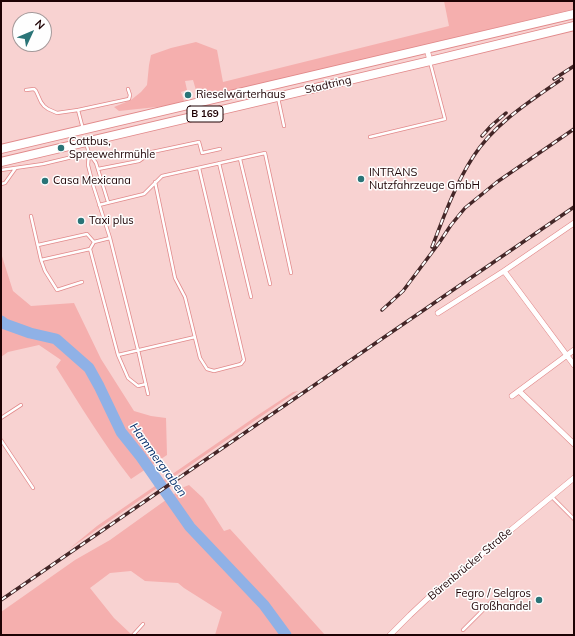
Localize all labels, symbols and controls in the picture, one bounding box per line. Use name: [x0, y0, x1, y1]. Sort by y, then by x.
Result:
north arrow: [12, 12, 52, 52]
text: N: [32, 17, 48, 32]
street label: Stadtring: [303, 73, 353, 97]
place label: Rieselwärterhaus: [196, 88, 285, 102]
marker: Rieselwärterhaus: [183, 90, 193, 100]
road number: B 169: [187, 106, 223, 122]
place label: Cottbus, Spreewehrmühle: [69, 135, 155, 161]
marker: Cottbus, Spreewehrmühle: [56, 143, 66, 153]
place label: INTRANS Nutzfahrzeuge GmbH: [369, 166, 480, 192]
place label: Casa Mexicana: [53, 174, 131, 188]
marker: INTRANS Nutzfahrzeuge GmbH: [356, 174, 366, 184]
marker: Casa Mexicana: [40, 176, 50, 186]
place label: Taxi plus: [89, 214, 134, 228]
marker: Taxi plus: [76, 216, 86, 226]
water label: Hammergraben: [126, 420, 190, 500]
street label: Bärenbrücker Straße: [425, 525, 515, 603]
place label: Fegro / Selgros Großhandel: [456, 587, 531, 613]
marker: Fegro / Selgros Großhandel: [534, 595, 544, 605]

